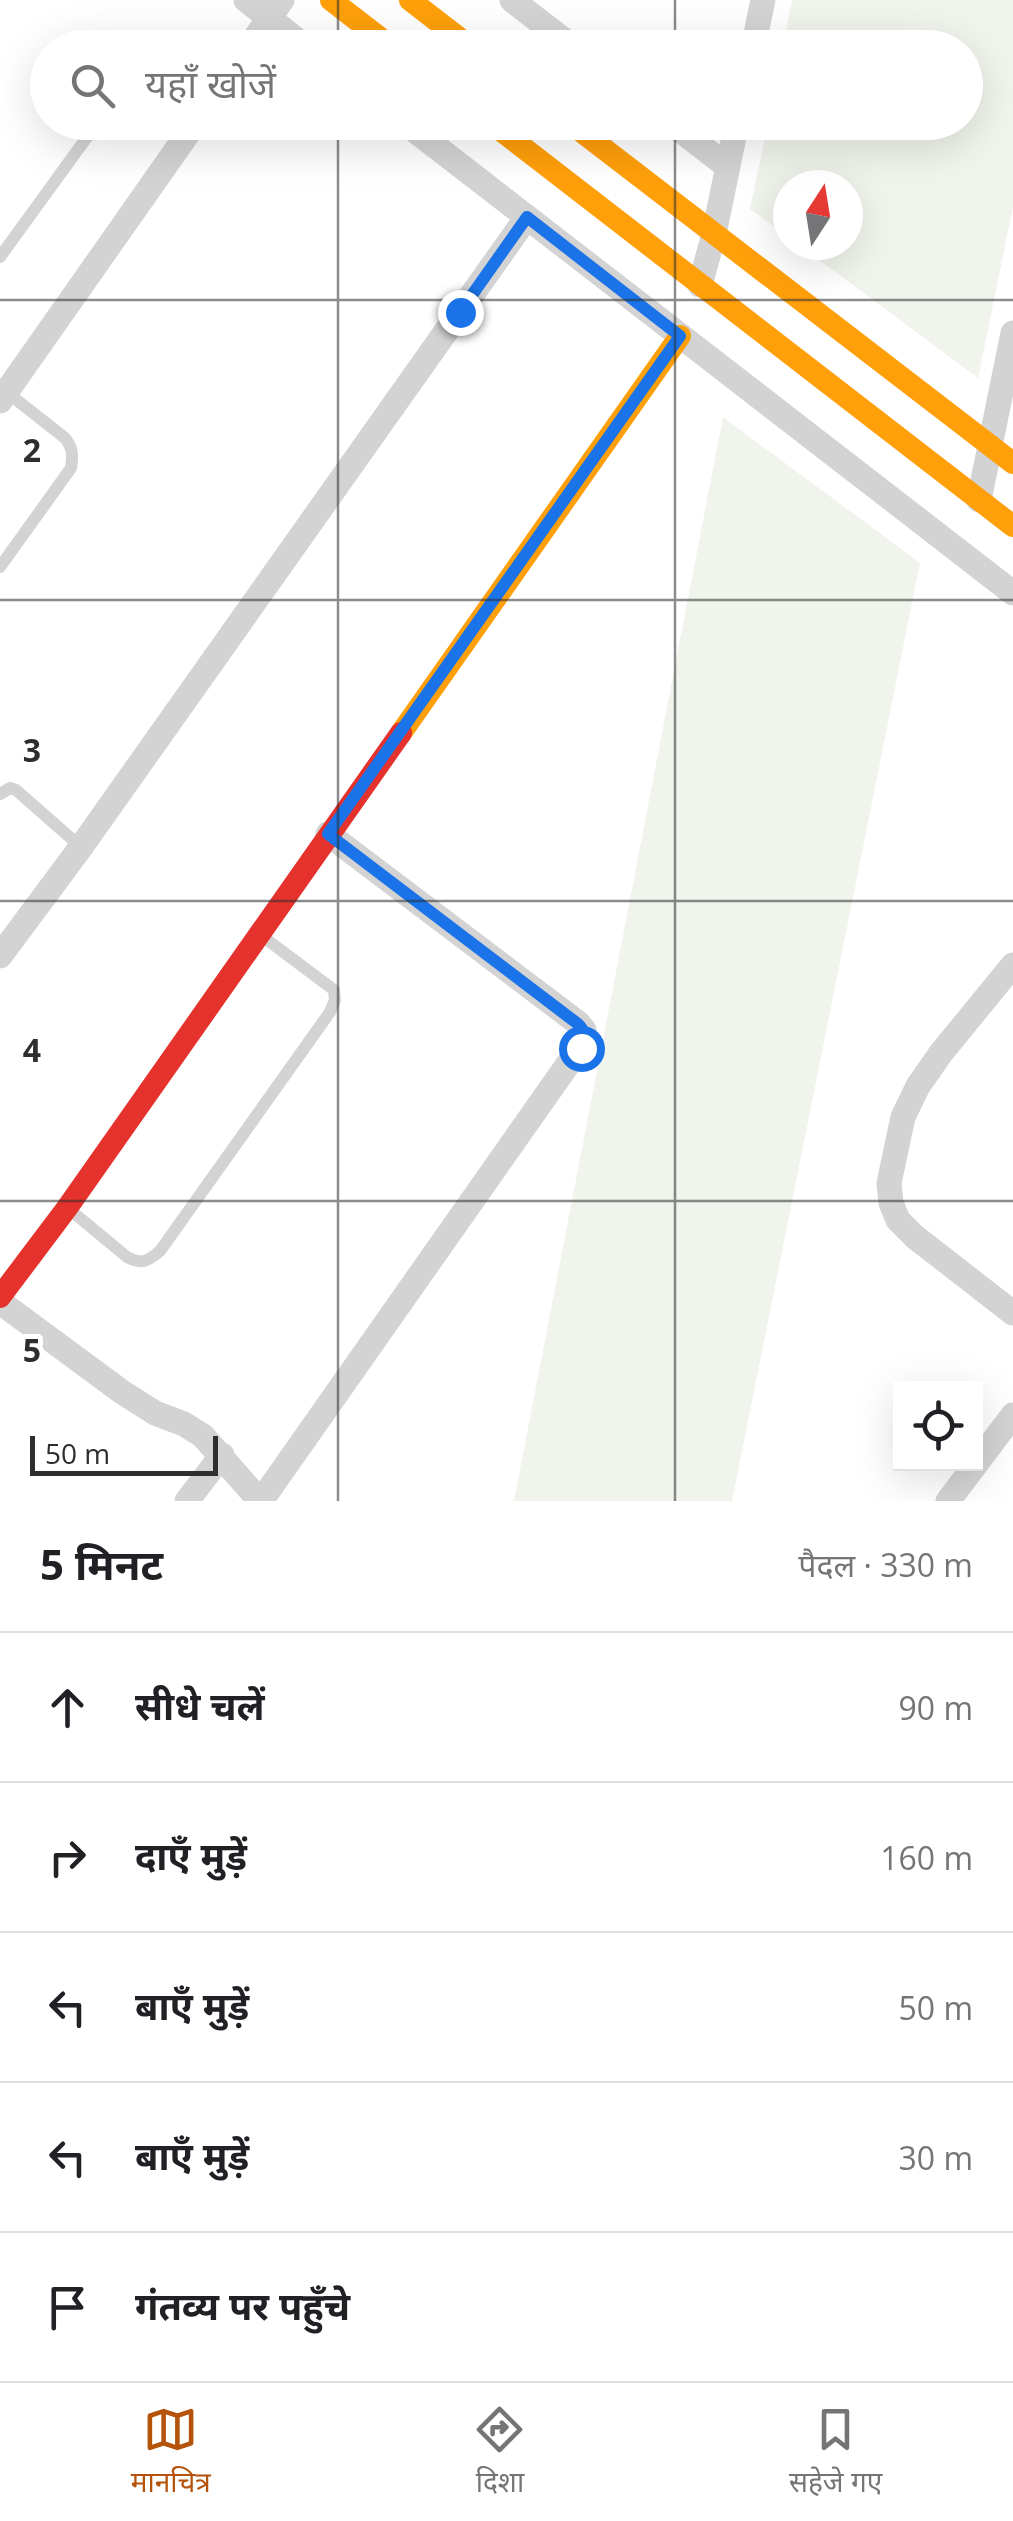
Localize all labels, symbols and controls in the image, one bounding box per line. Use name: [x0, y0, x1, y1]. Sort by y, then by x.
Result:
search box: [30, 30, 983, 140]
text: यहाँ खोजें: [145, 57, 276, 109]
icon: search: [65, 58, 120, 113]
north arrow: [773, 170, 863, 260]
route end: [438, 290, 484, 336]
text: 2: [23, 428, 41, 471]
text: 3: [23, 728, 41, 771]
route start: [559, 1026, 605, 1072]
text: 4: [23, 1028, 41, 1071]
text: 5: [23, 1328, 41, 1371]
map controls: [893, 1381, 983, 1471]
button: locate: [893, 1381, 983, 1471]
scale bar: [30, 1431, 218, 1476]
text: 50 m: [45, 1434, 110, 1472]
text: 5 मिनट: [40, 1535, 163, 1592]
text: पैदल · 330 m: [798, 1543, 973, 1586]
text: सीधे चलें: [135, 1679, 265, 1731]
icon: ahead: [40, 1680, 95, 1735]
text: 90 m: [898, 1686, 973, 1729]
text: दाएँ मुड़ें: [135, 1829, 247, 1881]
icon: right: [40, 1830, 95, 1885]
text: 160 m: [880, 1836, 973, 1879]
text: बाएँ मुड़ें: [135, 1979, 249, 2031]
icon: left: [40, 1980, 95, 2035]
text: 50 m: [898, 1986, 973, 2029]
text: बाएँ मुड़ें: [135, 2129, 249, 2181]
icon: left: [40, 2130, 95, 2185]
text: 30 m: [898, 2136, 973, 2179]
text: गंतव्य पर पहुँचे: [135, 2279, 350, 2331]
icon: arrive: [40, 2280, 95, 2335]
tab: मानचित्र: [131, 2402, 211, 2503]
tab: दिशा: [472, 2402, 527, 2503]
tab: सहेजे गए: [789, 2402, 882, 2503]

